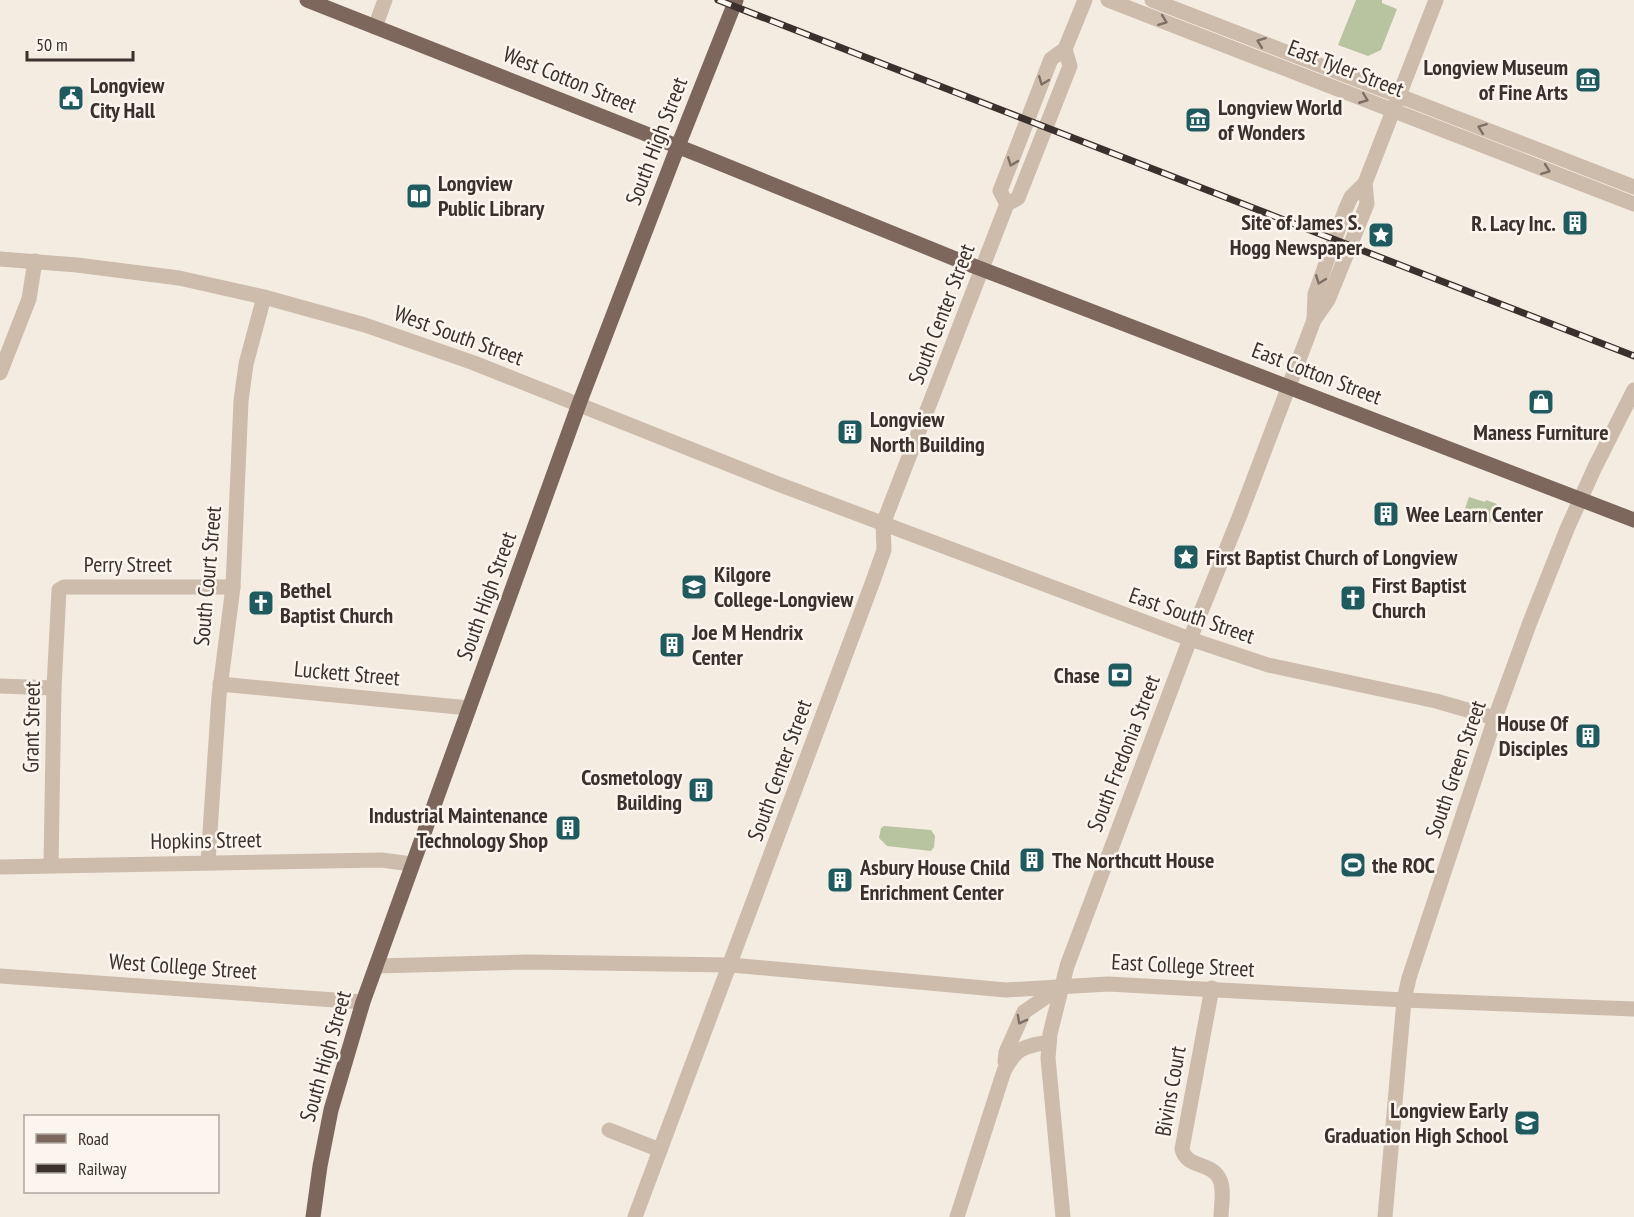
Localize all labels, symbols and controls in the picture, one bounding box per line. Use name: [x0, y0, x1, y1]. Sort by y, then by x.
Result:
one-way arrow: [1157, 14, 1168, 26]
scale bar: [27, 24, 134, 62]
text: 50 m: [36, 33, 68, 56]
street label: East Tyler Street: [1284, 33, 1408, 103]
one-way arrow: [1256, 37, 1267, 49]
street label: West Cotton Street: [499, 40, 641, 118]
place label: Longview Museum of Fine Arts: [1424, 53, 1568, 106]
museum icon: Longview Museum of Fine Arts: [1573, 65, 1603, 95]
place label: Longview City Hall: [90, 71, 165, 124]
street label: South High Street: [619, 73, 693, 209]
one-way arrow: [1037, 75, 1050, 86]
public building icon: Longview City Hall: [56, 83, 86, 113]
one-way arrow: [1358, 92, 1369, 104]
place label: Longview World of Wonders: [1218, 93, 1342, 146]
museum icon: Longview World of Wonders: [1183, 105, 1213, 135]
one-way arrow: [1477, 122, 1487, 135]
one-way arrow: [1006, 156, 1019, 167]
one-way arrow: [1540, 163, 1551, 175]
place label: Longview Public Library: [438, 169, 546, 222]
library icon: Longview Public Library: [404, 181, 434, 211]
place label: Site of James S. Hogg Newspaper: [1230, 208, 1363, 261]
building icon: R. Lacy Inc.: [1560, 208, 1590, 238]
place label: R. Lacy Inc.: [1471, 209, 1556, 237]
place icon: Site of James S. Hogg Newspaper: [1366, 220, 1396, 250]
street label: South Center Street: [901, 240, 981, 388]
one-way arrow: [1315, 273, 1327, 284]
street label: West South Street: [390, 299, 528, 371]
street label: East Cotton Street: [1248, 335, 1386, 411]
shop icon: Maness Furniture: [1526, 387, 1556, 417]
place label: Longview North Building: [870, 405, 985, 458]
building icon: Longview North Building: [835, 417, 865, 447]
place label: Maness Furniture: [1473, 418, 1609, 446]
building icon: Wee Learn Center: [1371, 499, 1401, 529]
place label: Wee Learn Center: [1405, 500, 1543, 528]
street label: South Court Street: [187, 505, 227, 647]
street label: South High Street: [450, 528, 522, 664]
place icon: First Baptist Church of Longview: [1171, 542, 1201, 572]
place label: First Baptist Church of Longview: [1206, 543, 1458, 571]
street label: Perry Street: [84, 550, 172, 578]
place label: Kilgore College-Longview: [714, 560, 854, 613]
place label: First Baptist Church: [1372, 571, 1467, 624]
school or university icon: Kilgore College-Longview: [679, 572, 709, 602]
place label: Bethel Baptist Church: [280, 576, 393, 629]
street label: East South Street: [1126, 580, 1258, 650]
church icon: First Baptist Church: [1338, 583, 1368, 613]
church icon: Bethel Baptist Church: [246, 588, 276, 618]
place label: Joe M Hendrix Center: [691, 618, 803, 671]
building icon: Joe M Hendrix Center: [657, 630, 687, 660]
street label: Luckett Street: [293, 654, 401, 692]
bank icon: Chase: [1105, 660, 1135, 690]
place label: Chase: [1054, 661, 1100, 689]
street label: South Fredonia Street: [1080, 671, 1166, 835]
street label: Grant Street: [16, 681, 46, 773]
street label: South Center Street: [740, 696, 818, 844]
street label: South Green Street: [1418, 697, 1492, 841]
place label: House Of Disciples: [1497, 709, 1569, 762]
building icon: House Of Disciples: [1573, 721, 1603, 751]
place label: Cosmetology Building: [581, 763, 683, 816]
building icon: Cosmetology Building: [686, 775, 716, 805]
place label: Industrial Maintenance Technology Shop: [369, 801, 548, 854]
building icon: Industrial Maintenance Technology Shop: [553, 813, 583, 843]
street label: Hopkins Street: [150, 825, 262, 855]
building icon: The Northcutt House: [1017, 845, 1047, 875]
place label: The Northcutt House: [1052, 846, 1214, 874]
sports icon: the ROC: [1338, 850, 1368, 880]
place label: the ROC: [1372, 851, 1435, 879]
place label: Asbury House Child Enrichment Center: [859, 853, 1010, 906]
building icon: Asbury House Child Enrichment Center: [825, 865, 855, 895]
street label: West College Street: [108, 947, 258, 985]
street label: East College Street: [1111, 947, 1255, 983]
street label: South High Street: [293, 987, 357, 1125]
one-way arrow: [1016, 1014, 1028, 1025]
street label: Bivins Court: [1148, 1044, 1192, 1138]
place label: Longview Early Graduation High School: [1324, 1096, 1509, 1149]
school or university icon: Longview Early Graduation High School: [1512, 1108, 1542, 1138]
legend: [24, 1115, 219, 1193]
text: Road: [78, 1127, 109, 1150]
text: Railway: [78, 1157, 127, 1180]

